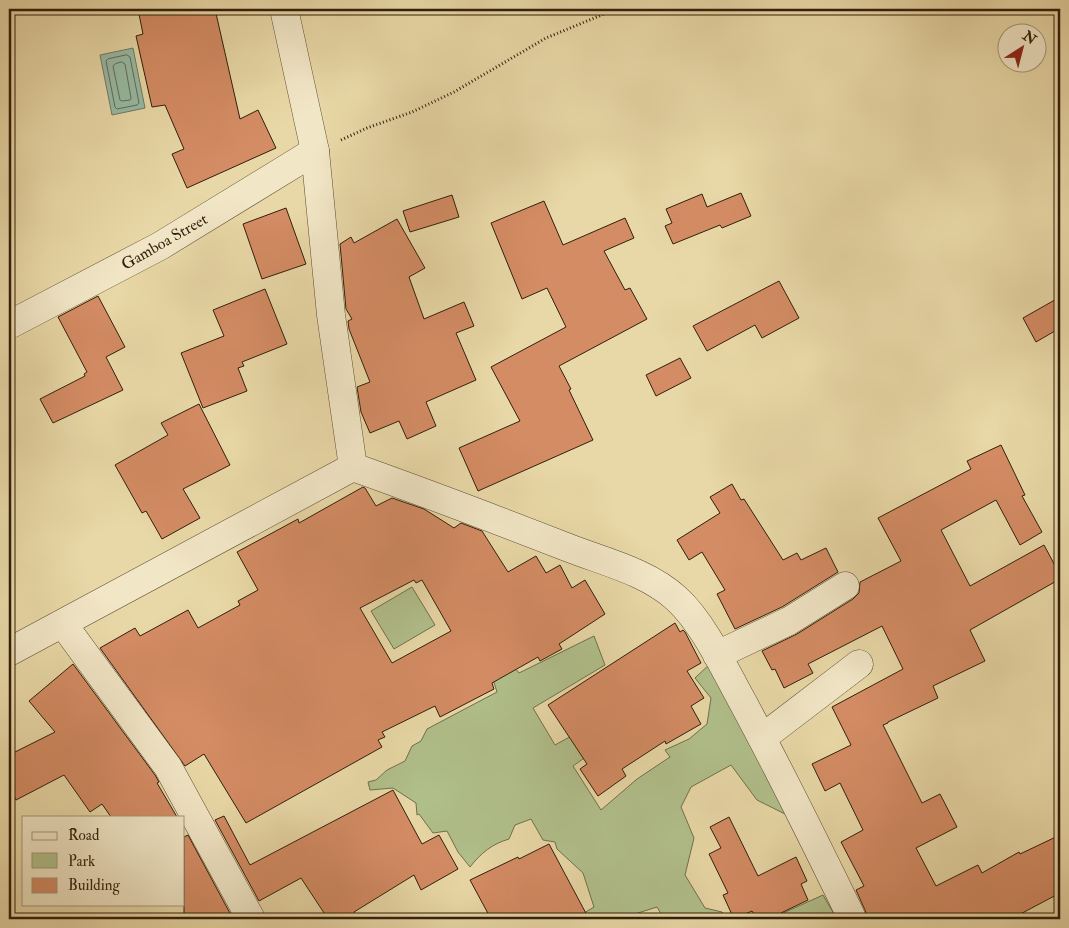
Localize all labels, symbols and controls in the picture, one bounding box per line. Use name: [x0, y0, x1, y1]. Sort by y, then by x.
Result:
north arrow: [996, 22, 1046, 72]
text: N: [1018, 27, 1040, 49]
street label: Gamboa Street: [118, 209, 211, 275]
legend: [22, 816, 185, 906]
text: Road: [68, 826, 100, 845]
text: Park: [68, 852, 95, 871]
text: Building: [68, 876, 120, 895]

